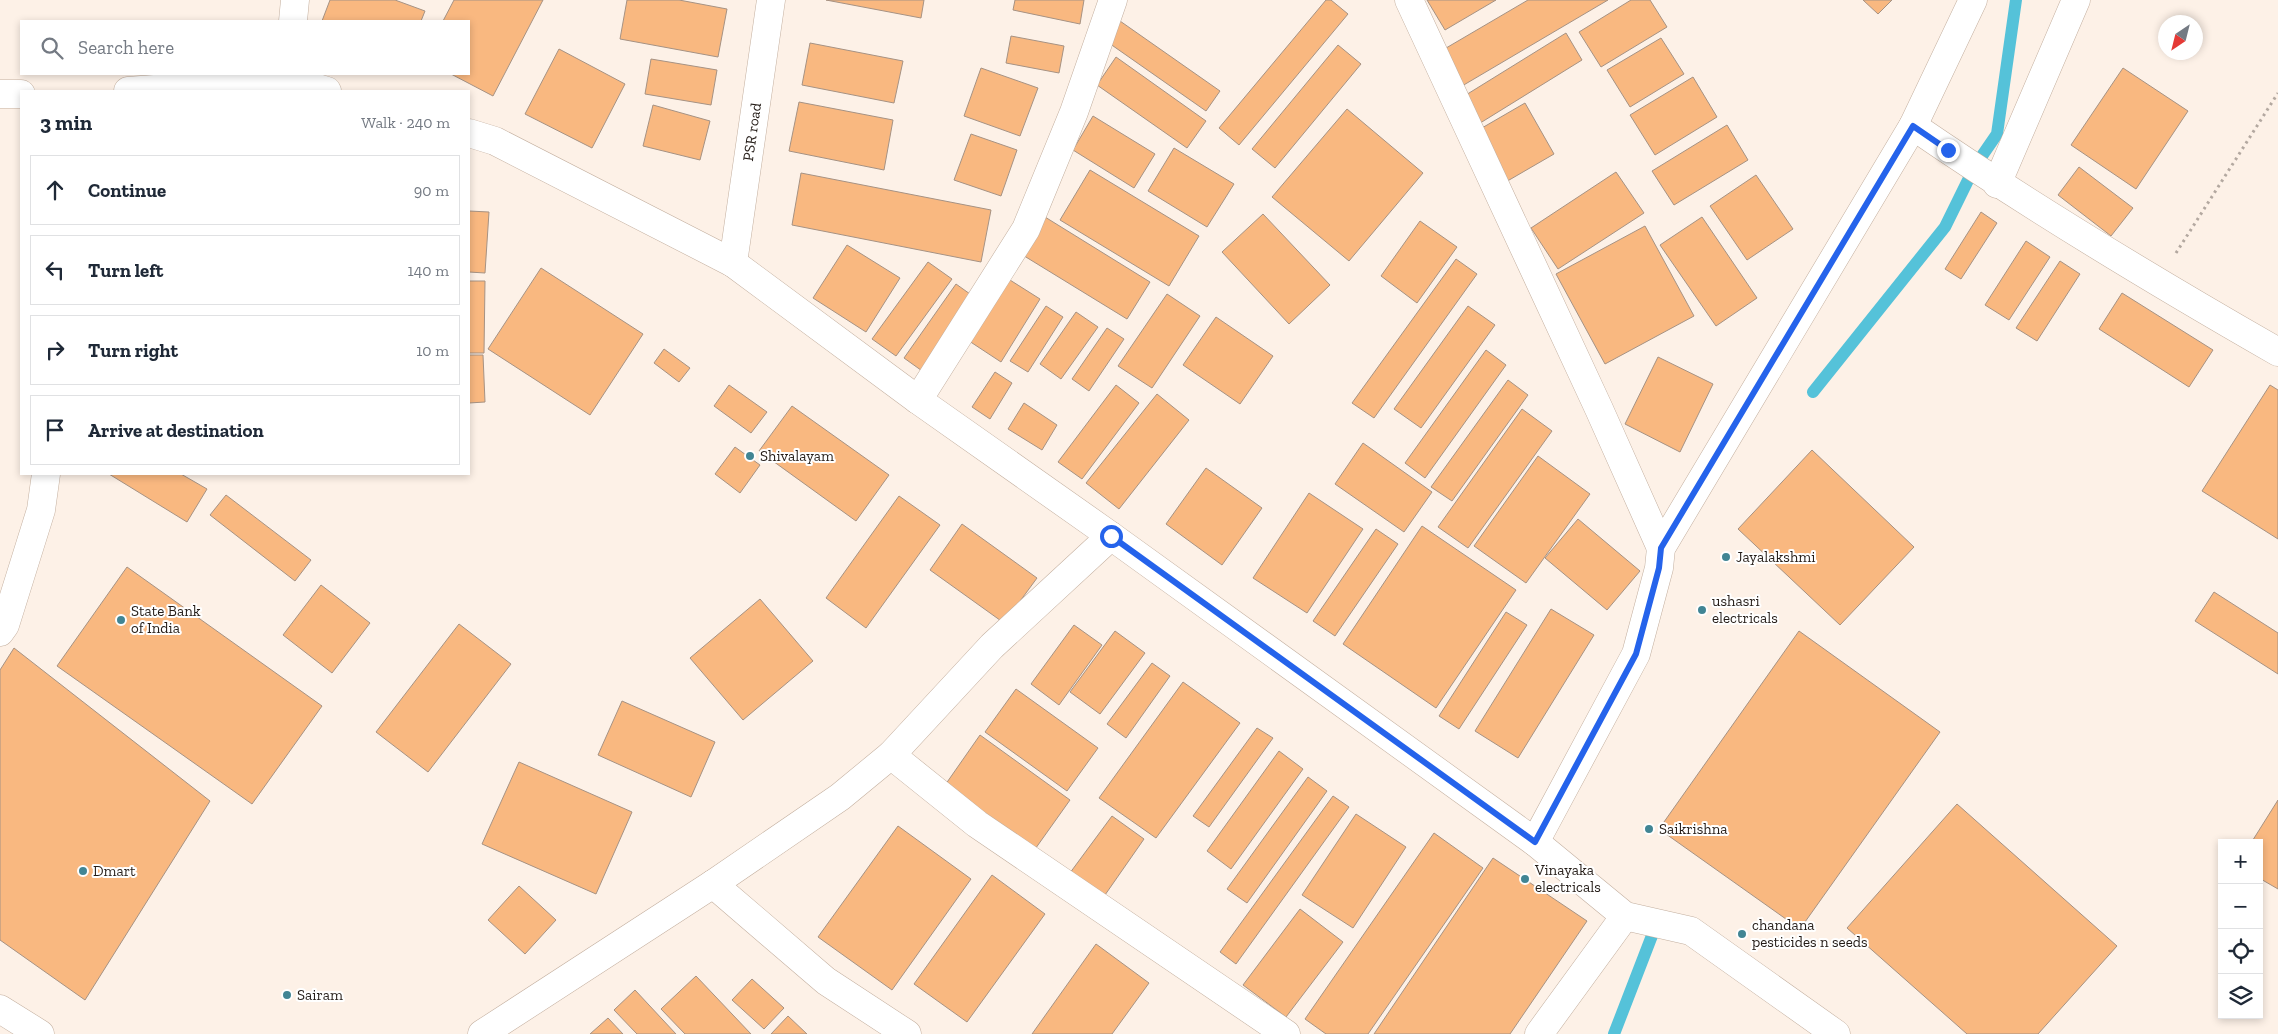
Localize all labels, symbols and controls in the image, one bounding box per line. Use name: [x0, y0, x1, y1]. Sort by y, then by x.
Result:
north arrow: [2158, 15, 2203, 60]
search box: [20, 20, 470, 75]
icon: search: [38, 34, 66, 62]
text: Search here: [78, 36, 174, 59]
street label: PSR road: [739, 101, 765, 162]
text: 3 min: [40, 110, 92, 135]
text: Walk · 240 m: [361, 113, 450, 132]
route end: [1937, 139, 1960, 162]
icon: ahead: [41, 176, 69, 204]
text: Continue: [88, 179, 166, 202]
text: 90 m: [414, 181, 449, 200]
icon: left: [41, 256, 69, 284]
text: Turn left: [88, 259, 163, 282]
text: 140 m: [408, 261, 449, 280]
icon: right: [41, 336, 69, 364]
text: Turn right: [88, 339, 178, 362]
text: 10 m: [416, 341, 449, 360]
icon: arrive: [41, 416, 69, 444]
text: Arrive at destination: [88, 419, 264, 442]
place label: Shivalayam: [760, 447, 834, 465]
marker: Shivalayam: [744, 450, 756, 462]
route start: [1100, 525, 1123, 548]
place label: Jayalakshmi: [1736, 548, 1815, 566]
marker: Jayalakshmi: [1720, 551, 1732, 563]
place label: ushasri electricals: [1712, 592, 1778, 627]
place label: State Bank of India: [131, 602, 201, 637]
marker: ushasri electricals: [1696, 604, 1708, 616]
marker: State Bank of India: [115, 614, 127, 626]
place label: Saikrishna: [1659, 820, 1728, 838]
marker: Saikrishna: [1643, 823, 1655, 835]
map controls: [2218, 839, 2263, 1019]
button: +: [2218, 839, 2263, 884]
place label: Vinayaka electricals: [1534, 861, 1601, 896]
place label: Dmart: [93, 862, 136, 880]
marker: Dmart: [77, 865, 89, 877]
marker: Vinayaka electricals: [1519, 873, 1531, 885]
button: −: [2218, 884, 2263, 929]
place label: chandana pesticides n seeds: [1752, 916, 1868, 951]
marker: chandana pesticides n seeds: [1736, 928, 1748, 940]
button: locate: [2218, 929, 2263, 974]
button: layers: [2218, 974, 2263, 1019]
place label: Sairam: [297, 986, 343, 1004]
marker: Sairam: [281, 989, 293, 1001]

